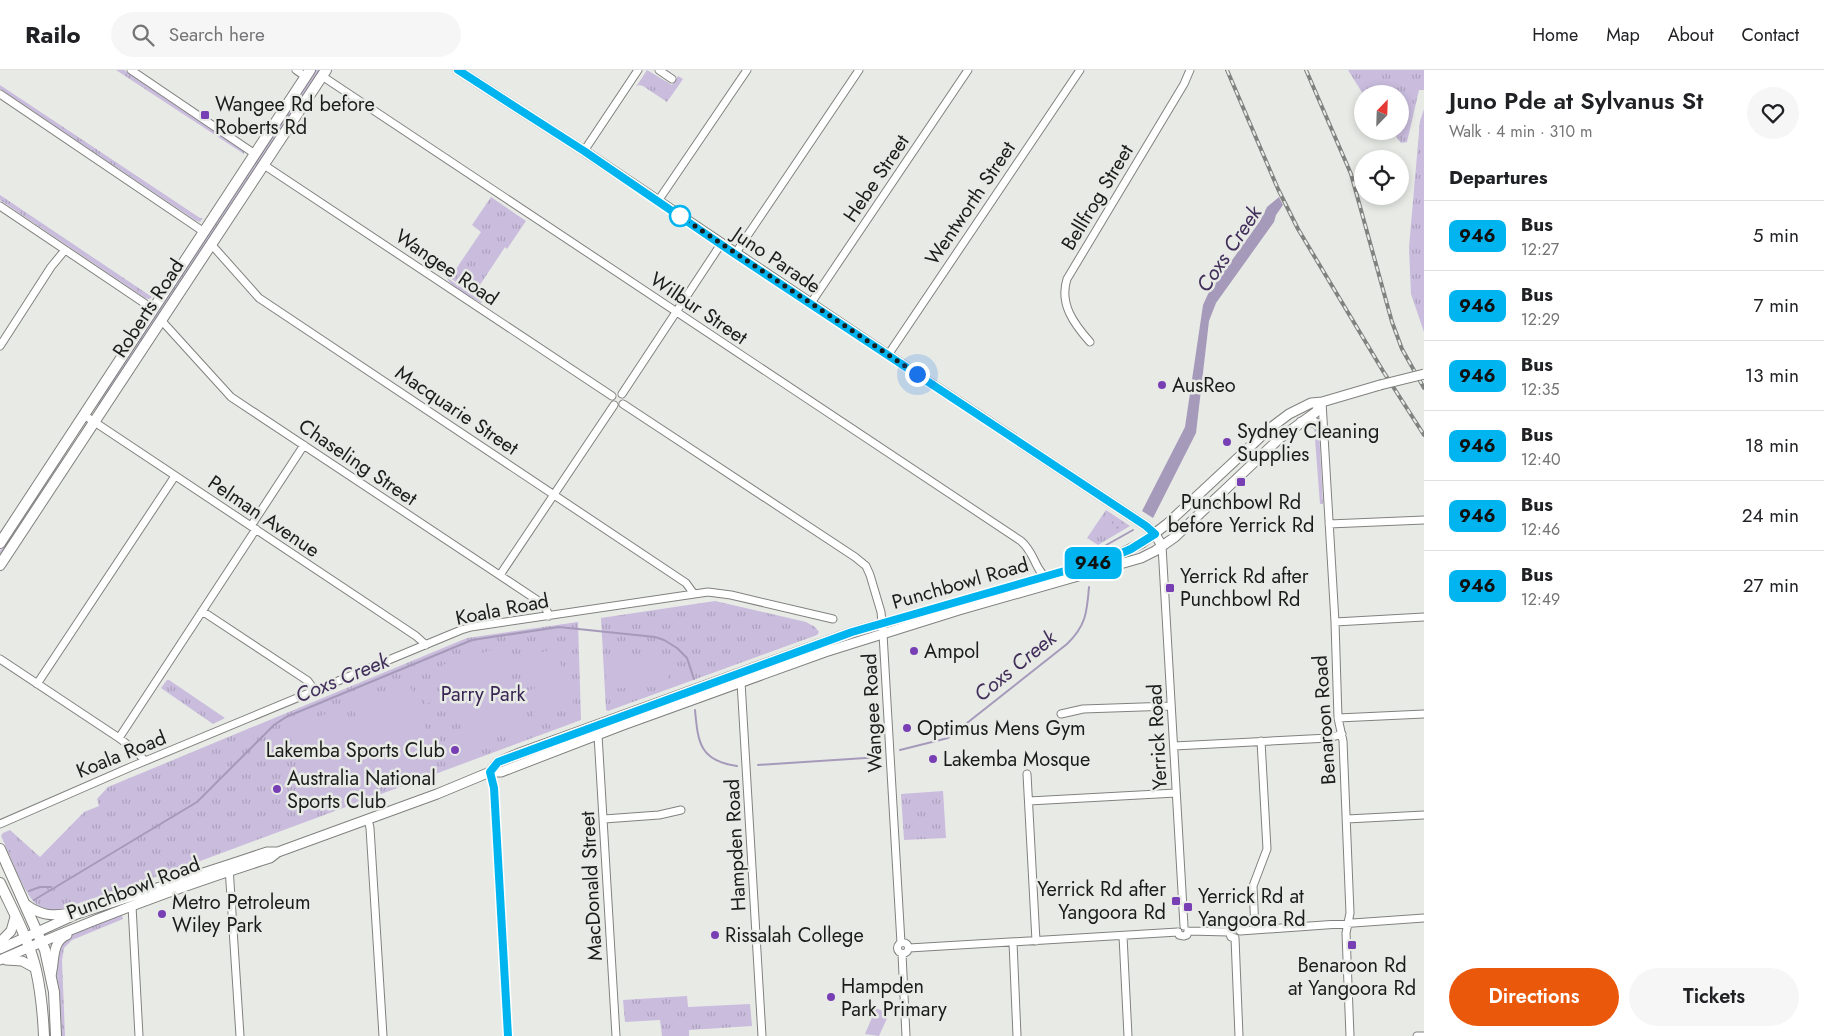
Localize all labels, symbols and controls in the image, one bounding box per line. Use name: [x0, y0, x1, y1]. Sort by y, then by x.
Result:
search box: [111, 12, 461, 57]
text: Railo: [25, 17, 81, 52]
icon: search: [129, 21, 157, 49]
text: Search here: [169, 21, 265, 48]
text: Home: [1532, 22, 1578, 48]
text: Map: [1606, 22, 1640, 48]
text: About: [1668, 22, 1713, 48]
text: Contact: [1741, 22, 1799, 48]
text: Juno Pde at Sylvanus St: [1449, 83, 1703, 118]
north arrow: [1354, 85, 1409, 140]
map controls: [1354, 85, 1409, 205]
button: heart: [1747, 87, 1799, 139]
place label: Wangee Rd before Roberts Rd: [215, 90, 375, 142]
marker: Wangee Rd before Roberts Rd: [199, 109, 211, 121]
text: Walk · 4 min · 310 m: [1449, 120, 1592, 143]
street label: Hebe Street: [836, 129, 917, 228]
street label: Wentworth Street: [918, 135, 1023, 271]
street label: Bellfrog Street: [1054, 139, 1141, 256]
button: locate: [1354, 150, 1409, 205]
text: Departures: [1449, 164, 1548, 191]
water label: Coxs Creek: [1189, 199, 1270, 298]
unlabelled marker: [669, 205, 691, 227]
text: Bus: [1521, 211, 1553, 238]
street label: Juno Parade: [724, 219, 827, 301]
street label: Wangee Road: [389, 222, 504, 313]
text: 5 min: [1753, 222, 1799, 249]
text: 946: [1459, 223, 1496, 249]
text: 12:27: [1521, 238, 1559, 261]
street label: Roberts Road: [106, 253, 191, 363]
street label: Wilbur Street: [644, 265, 753, 352]
text: Bus: [1521, 281, 1553, 308]
text: 7 min: [1754, 292, 1799, 319]
text: 946: [1459, 293, 1496, 319]
text: 12:29: [1521, 308, 1560, 331]
text: Bus: [1521, 351, 1553, 378]
street label: Macquarie Street: [389, 358, 524, 463]
your location: [905, 362, 930, 387]
text: 13 min: [1745, 362, 1799, 389]
text: 946: [1459, 363, 1496, 389]
place label: AusReo: [1172, 371, 1236, 400]
text: 12:35: [1521, 378, 1560, 401]
marker: AusReo: [1156, 379, 1168, 391]
street label: Chaseling Street: [293, 412, 423, 513]
place label: Sydney Cleaning Supplies: [1237, 417, 1379, 469]
text: Bus: [1521, 421, 1553, 448]
text: 18 min: [1745, 432, 1799, 459]
text: 946: [1459, 433, 1496, 459]
marker: Sydney Cleaning Supplies: [1221, 436, 1233, 448]
text: 12:40: [1521, 448, 1561, 471]
street label: Pelman Avenue: [202, 468, 325, 565]
marker: Punchbowl Rd before Yerrick Rd: [1235, 476, 1247, 488]
place label: Punchbowl Rd before Yerrick Rd: [1168, 488, 1314, 540]
text: Bus: [1521, 491, 1553, 518]
text: 24 min: [1742, 502, 1799, 529]
text: 946: [1459, 503, 1496, 529]
text: 12:46: [1521, 518, 1560, 541]
line badge: 946: [1064, 547, 1122, 579]
street label: Punchbowl Road: [888, 550, 1032, 617]
text: 946: [1075, 550, 1111, 576]
text: Bus: [1521, 561, 1553, 588]
place label: Yerrick Rd after Punchbowl Rd: [1180, 562, 1309, 614]
text: 27 min: [1743, 572, 1799, 599]
text: 946: [1459, 573, 1496, 599]
marker: Yerrick Rd after Punchbowl Rd: [1164, 582, 1176, 594]
street label: Koala Road: [453, 586, 551, 633]
text: 12:49: [1521, 588, 1560, 611]
water label: Coxs Creek: [967, 623, 1064, 709]
place label: Ampol: [924, 637, 980, 666]
water label: Coxs Creek: [291, 645, 394, 710]
marker: Ampol: [908, 645, 920, 657]
street label: Wangee Road: [855, 653, 890, 773]
street label: Benaroon Road: [1306, 654, 1343, 786]
park label: Parry Park: [441, 680, 526, 709]
street label: Yerrick Road: [1140, 683, 1175, 791]
place label: Optimus Mens Gym: [917, 714, 1086, 743]
marker: Optimus Mens Gym: [901, 722, 913, 734]
street label: Koala Road: [72, 723, 170, 786]
place label: Lakemba Sports Club: [266, 736, 445, 765]
marker: Lakemba Sports Club: [449, 744, 461, 756]
place label: Lakemba Mosque: [943, 745, 1090, 774]
marker: Lakemba Mosque: [927, 753, 939, 765]
place label: Australia National Sports Club: [287, 764, 436, 816]
street label: Hampden Road: [718, 778, 753, 912]
marker: Australia National Sports Club: [271, 783, 283, 795]
street label: MacDonald Street: [573, 810, 610, 962]
street label: Punchbowl Road: [62, 850, 204, 927]
place label: Yerrick Rd after Yangoora Rd: [1037, 875, 1166, 927]
place label: Yerrick Rd at Yangoora Rd: [1198, 882, 1306, 934]
place label: Metro Petroleum Wiley Park: [172, 888, 311, 940]
marker: Yerrick Rd after Yangoora Rd: [1170, 895, 1182, 907]
marker: Yerrick Rd at Yangoora Rd: [1182, 901, 1194, 913]
marker: Metro Petroleum Wiley Park: [156, 908, 168, 920]
place label: Rissalah College: [725, 921, 864, 950]
marker: Rissalah College: [709, 929, 721, 941]
marker: Benaroon Rd at Yangoora Rd: [1346, 939, 1358, 951]
place label: Benaroon Rd at Yangoora Rd: [1288, 951, 1416, 1003]
button: Directions: [1449, 968, 1619, 1026]
button: Tickets: [1629, 968, 1799, 1026]
place label: Hampden Park Primary: [841, 972, 947, 1024]
marker: Hampden Park Primary: [825, 991, 837, 1003]

